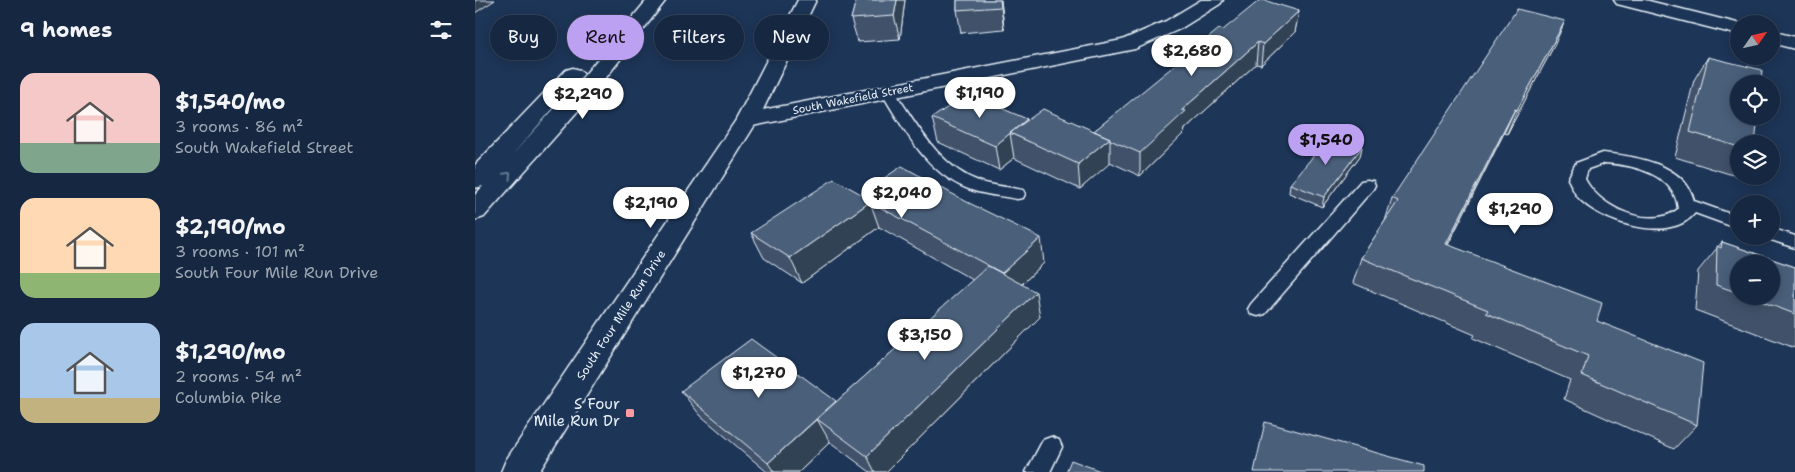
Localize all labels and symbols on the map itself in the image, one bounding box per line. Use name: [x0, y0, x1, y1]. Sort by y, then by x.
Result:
north arrow: [1730, 15, 1780, 65]
pin: $2,680: [1151, 34, 1233, 77]
pin: $1,190: [939, 76, 1021, 119]
pin: $2,290: [542, 78, 624, 120]
street label: South Wakefield Street: [791, 80, 915, 118]
pin: $1,540: [1285, 124, 1367, 166]
one-way arrow: [502, 171, 511, 180]
pin: $2,040: [861, 176, 943, 219]
pin: $2,190: [610, 186, 692, 229]
pin: $1,290: [1474, 192, 1556, 235]
street label: South Four Mile Run Drive: [573, 247, 669, 383]
pin: $3,150: [884, 318, 966, 361]
pin: $1,270: [718, 356, 800, 399]
place label: S Four Mile Run Dr: [534, 394, 620, 431]
marker: S Four Mile Run Dr: [624, 407, 636, 419]

